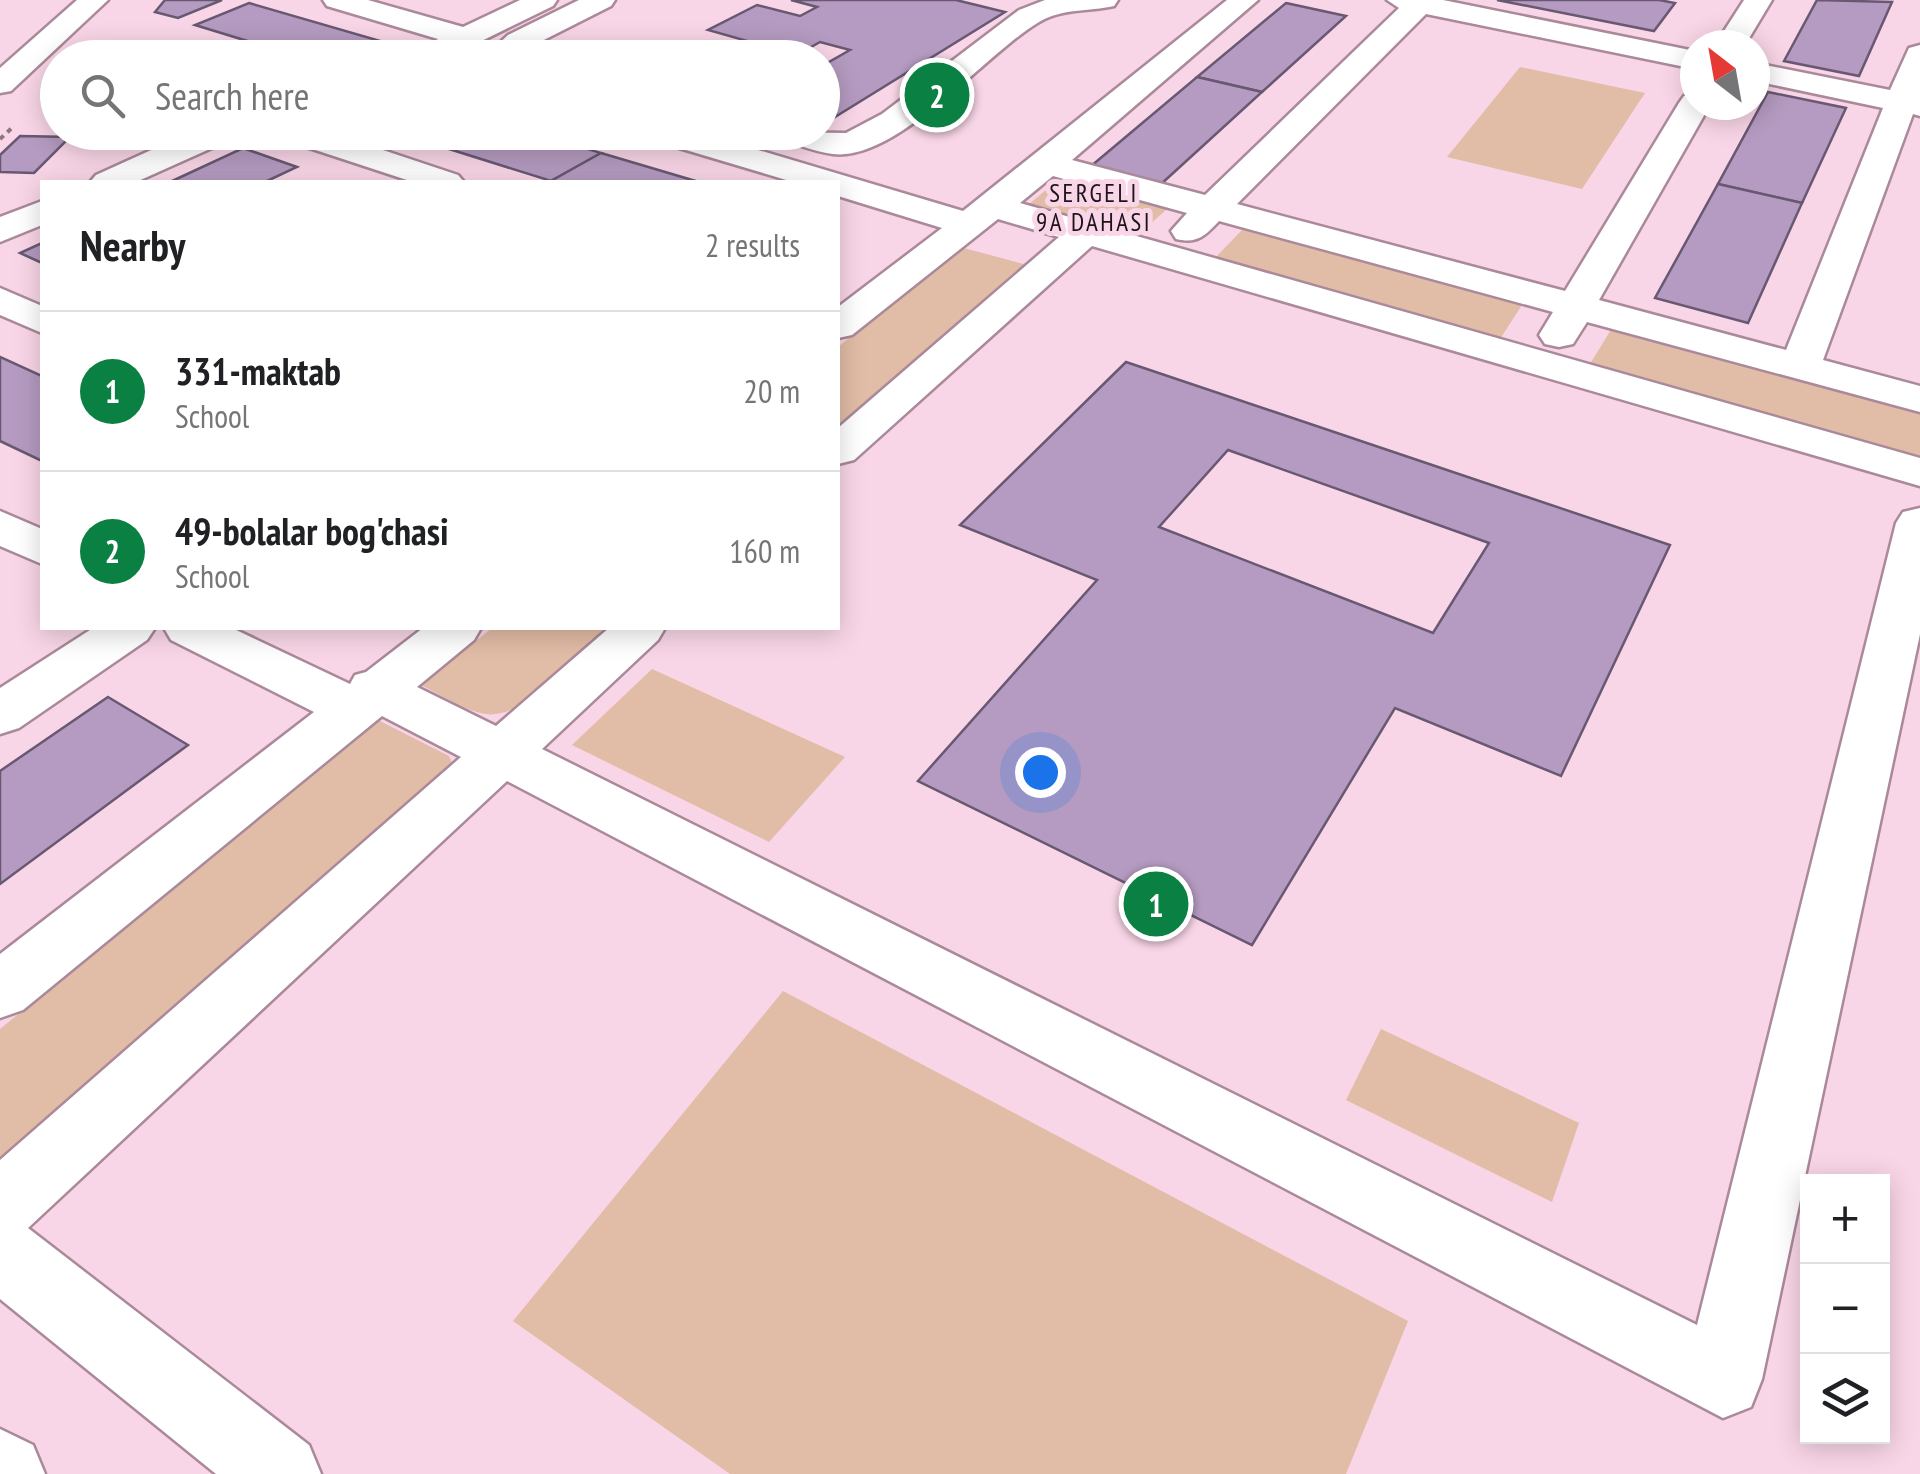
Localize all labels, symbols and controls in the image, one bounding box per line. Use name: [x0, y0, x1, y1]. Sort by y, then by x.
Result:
north arrow: [1680, 30, 1770, 120]
search box: [40, 40, 840, 150]
pin: 2: [904, 58, 970, 132]
icon: search: [75, 68, 130, 123]
text: Search here: [155, 71, 309, 120]
district label: SERGELI 9A DAHASI: [1036, 177, 1152, 238]
text: Nearby: [80, 218, 185, 273]
text: 2 results: [705, 224, 800, 266]
text: 331-maktab: [175, 346, 341, 395]
text: 1: [105, 370, 120, 412]
text: 20 m: [744, 370, 800, 412]
text: School: [175, 395, 249, 437]
text: 49-bolalar bog'chasi: [175, 506, 449, 555]
text: 2: [105, 530, 120, 572]
text: 160 m: [729, 530, 800, 572]
text: School: [175, 555, 249, 597]
your location: [1015, 747, 1066, 798]
pin: 1: [1124, 866, 1188, 942]
map controls: [1800, 1174, 1890, 1444]
button: +: [1800, 1174, 1890, 1264]
button: −: [1800, 1264, 1890, 1354]
button: layers: [1800, 1354, 1890, 1444]

